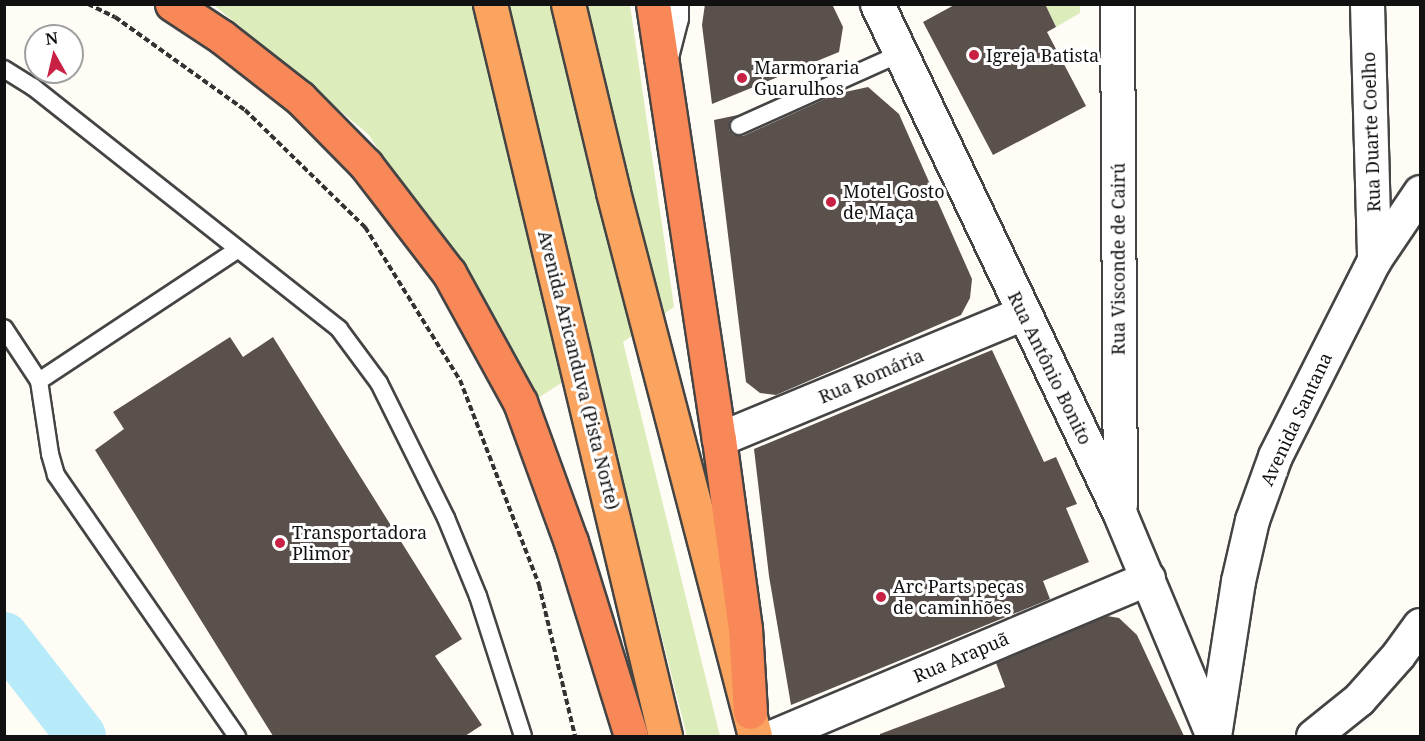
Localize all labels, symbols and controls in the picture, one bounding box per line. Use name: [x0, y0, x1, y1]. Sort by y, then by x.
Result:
north arrow: [24, 24, 84, 84]
text: N: [44, 26, 60, 50]
place label: Igreja Batista: [986, 44, 1099, 66]
marker: Igreja Batista: [967, 48, 981, 62]
street label: Rua Duarte Coelho: [1357, 52, 1385, 212]
place label: Marmoraria Guarulhos: [754, 57, 860, 100]
marker: Marmoraria Guarulhos: [735, 71, 749, 85]
street label: Rua Visconde de Cairú: [1107, 163, 1129, 355]
place label: Motel Gosto de Maça: [843, 181, 945, 224]
marker: Motel Gosto de Maça: [824, 195, 838, 209]
street label: Avenida Aricanduva (Pista Norte): [534, 228, 624, 512]
street label: Rua Antônio Bonito: [1004, 288, 1096, 448]
street label: Rua Romária: [815, 344, 927, 408]
street label: Avenida Santana: [1256, 349, 1336, 489]
place label: Transportadora Plimor: [292, 522, 427, 564]
marker: Transportadora Plimor: [273, 536, 287, 550]
place label: Arc Parts peças de caminhões: [893, 576, 1024, 618]
marker: Arc Parts peças de caminhões: [874, 590, 888, 604]
street label: Rua Arapuã: [910, 627, 1012, 687]

